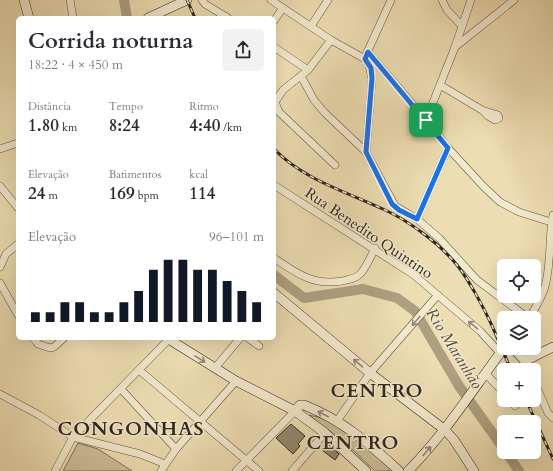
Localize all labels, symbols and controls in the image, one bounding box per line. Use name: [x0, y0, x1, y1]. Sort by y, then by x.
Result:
text: Corrida noturna: [28, 26, 193, 56]
button: share: [222, 29, 264, 71]
text: 18:22 · 4 × 450 m: [28, 56, 123, 74]
text: Distância: [28, 99, 71, 114]
text: Tempo: [109, 99, 143, 114]
text: Ritmo: [189, 99, 219, 114]
pin: [409, 103, 443, 137]
icon: arrive: [415, 109, 437, 131]
text: 1.80: [28, 114, 59, 137]
text: 8:24: [109, 114, 140, 137]
text: 4:40: [189, 114, 220, 137]
text: km: [59, 120, 77, 135]
text: /km: [220, 120, 242, 135]
text: Elevação: [28, 167, 69, 182]
text: Batimentos: [109, 167, 161, 182]
text: kcal: [189, 167, 208, 182]
text: 24: [28, 182, 45, 205]
text: 169: [109, 182, 135, 205]
text: 114: [189, 182, 215, 205]
street label: Rua Benedito Quintino: [301, 183, 437, 283]
text: m: [45, 188, 58, 203]
text: bpm: [135, 188, 159, 203]
text: Elevação: [28, 228, 76, 246]
text: 96–101 m: [209, 228, 264, 246]
map controls: [497, 259, 541, 459]
button: locate: [497, 259, 541, 303]
water label: Rio Maranhão: [421, 304, 488, 394]
button: layers: [497, 311, 541, 355]
one-way arrow: [411, 316, 420, 326]
one-way arrow: [468, 321, 479, 330]
one-way arrow: [194, 355, 205, 363]
one-way arrow: [353, 359, 364, 368]
button: +: [497, 363, 541, 407]
district label: CENTRO: [331, 378, 423, 404]
one-way arrow: [318, 410, 330, 418]
button: −: [497, 415, 541, 459]
district label: CONGONHAS: [57, 416, 205, 442]
district label: CENTRO: [307, 430, 399, 456]
one-way arrow: [423, 446, 432, 456]

